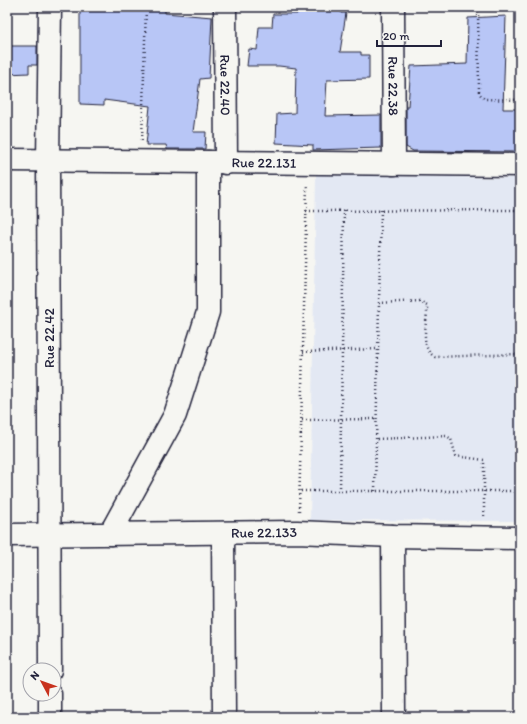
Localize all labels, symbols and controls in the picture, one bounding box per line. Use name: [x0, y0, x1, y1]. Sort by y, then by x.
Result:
scale bar: [377, 22, 441, 48]
text: 20 m: [383, 29, 410, 43]
street label: Rue 22.40: [216, 54, 234, 116]
street label: Rue 22.38: [384, 56, 402, 116]
street label: Rue 22.131: [231, 154, 297, 172]
street label: Rue 22.42: [41, 307, 58, 368]
street label: Rue 22.133: [231, 524, 297, 542]
north arrow: [22, 662, 62, 702]
text: N: [27, 669, 42, 683]

